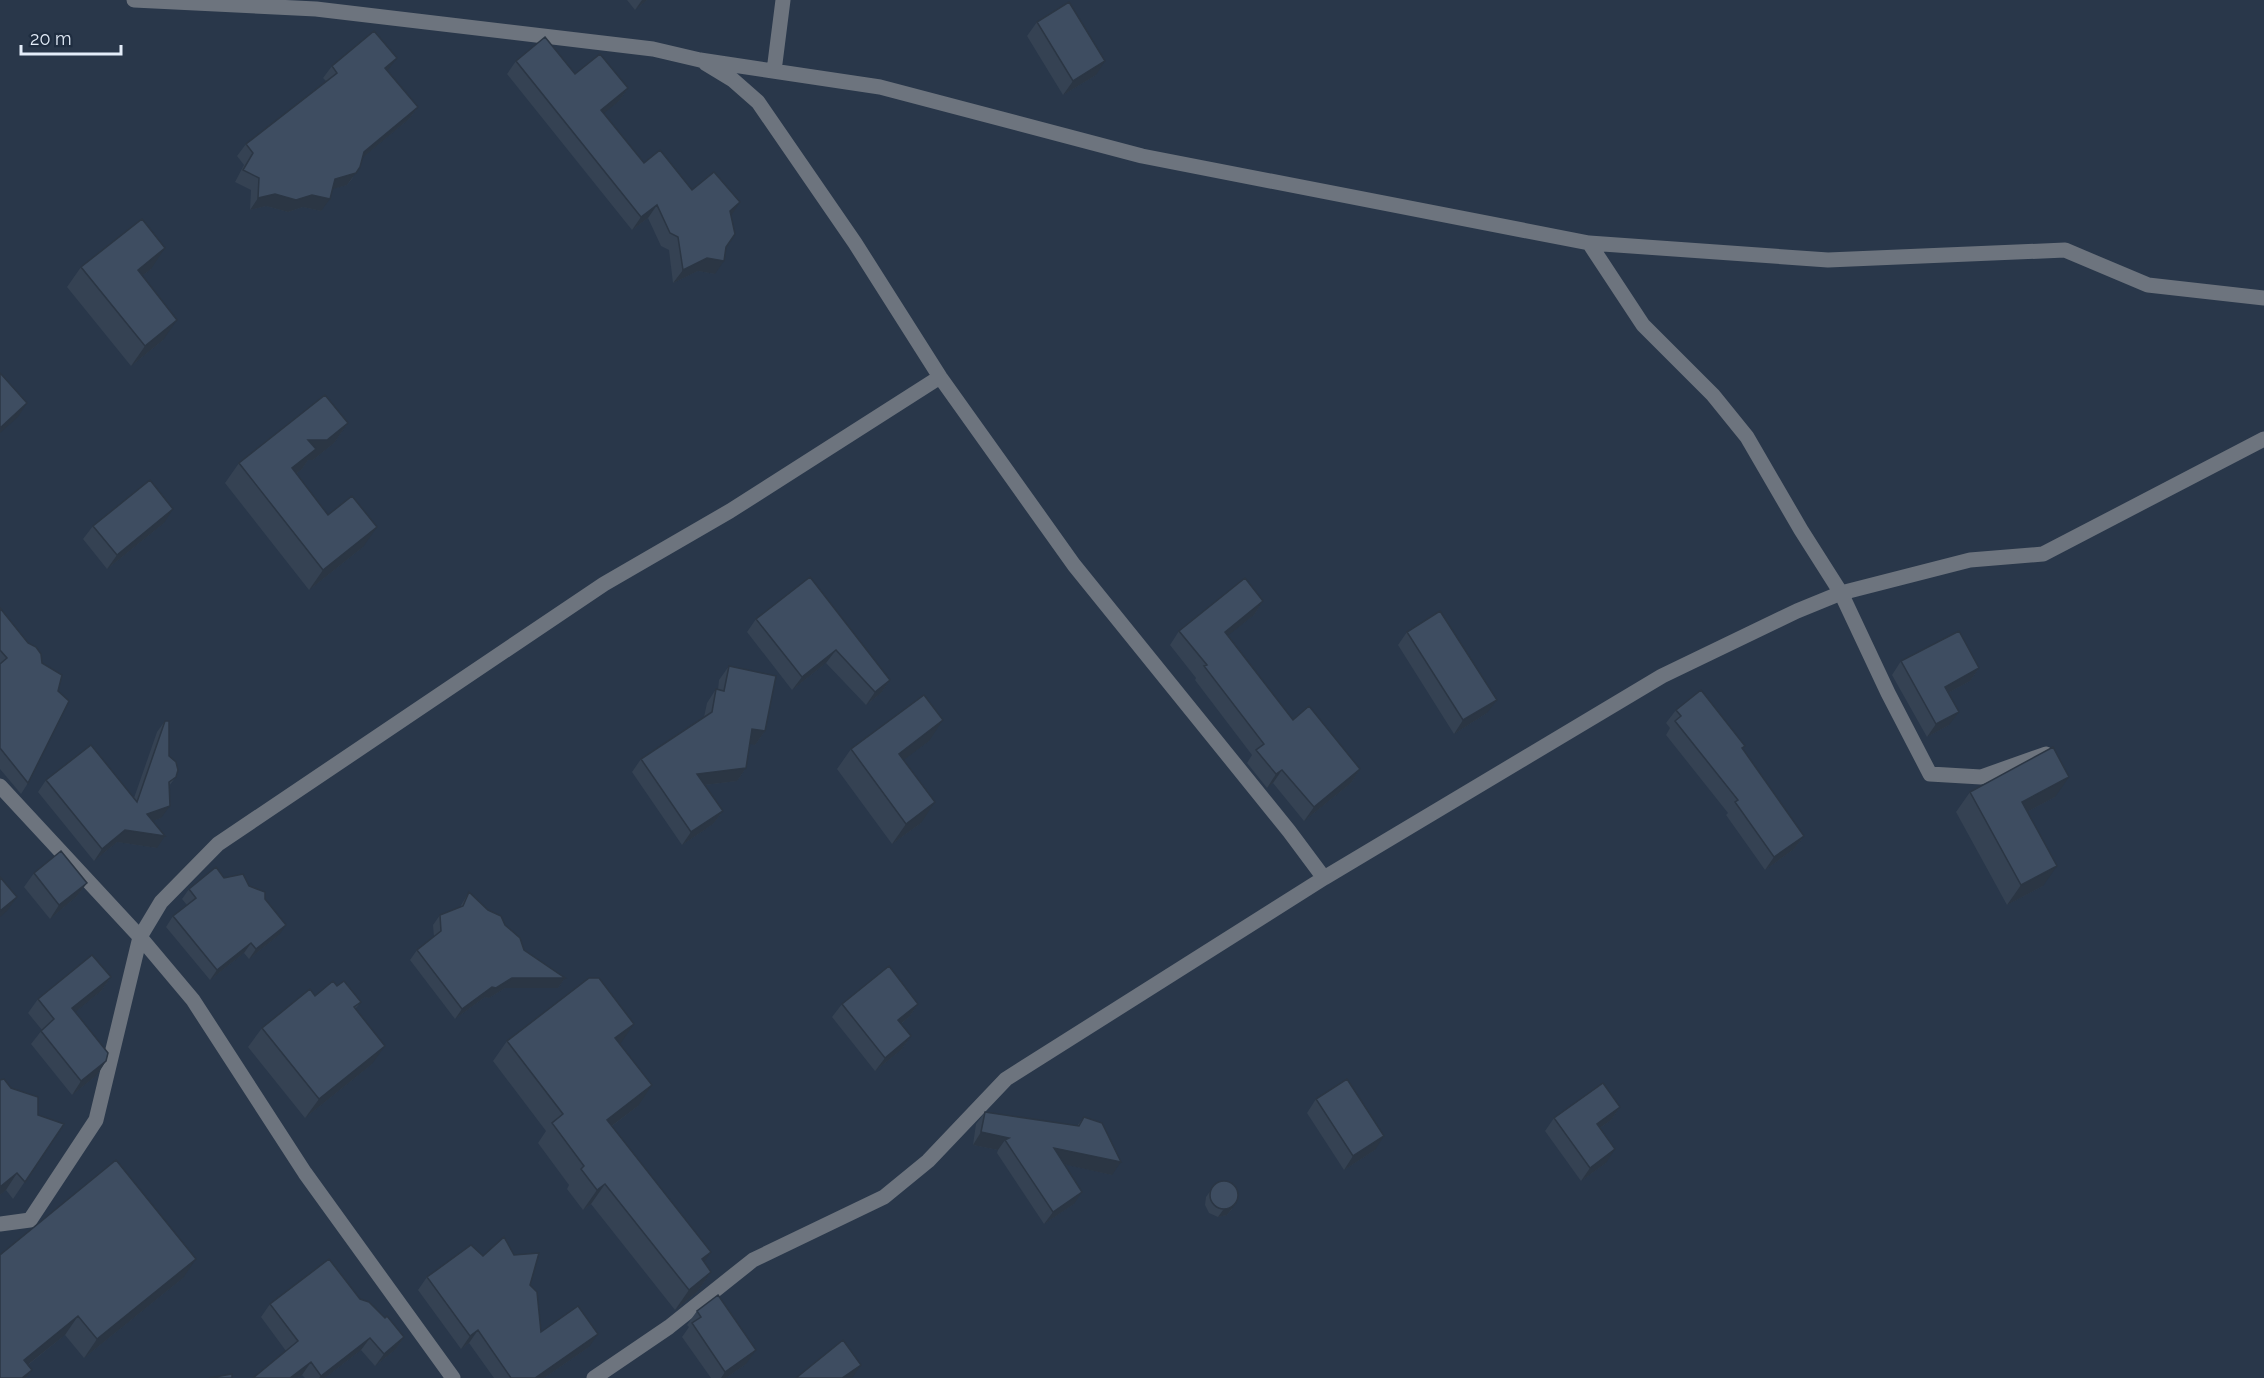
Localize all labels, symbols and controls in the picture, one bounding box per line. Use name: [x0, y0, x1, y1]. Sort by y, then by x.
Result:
scale bar: [21, 18, 122, 56]
text: 20 m: [30, 28, 72, 49]

